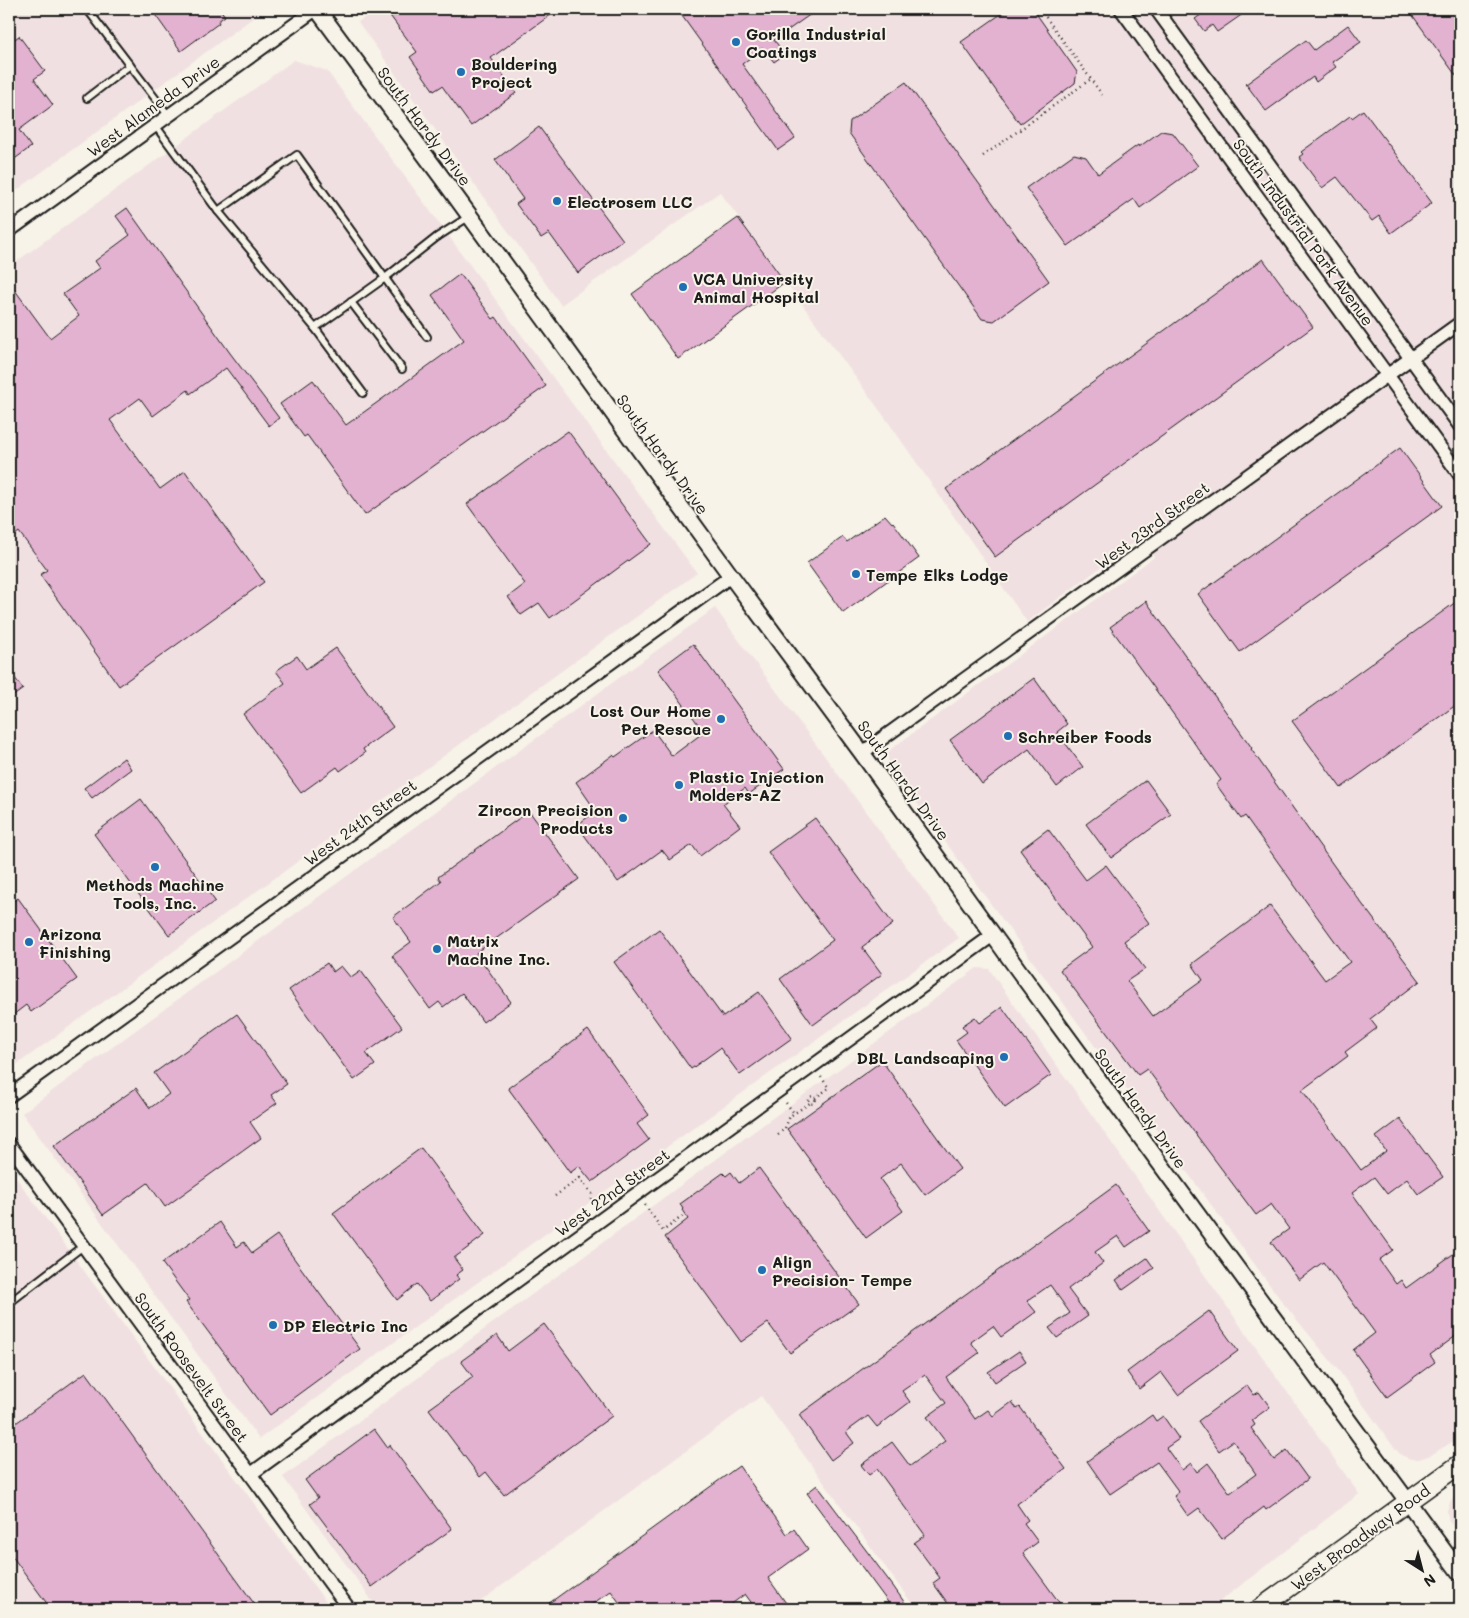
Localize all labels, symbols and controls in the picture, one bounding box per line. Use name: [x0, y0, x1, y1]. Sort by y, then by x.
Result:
place label: Gorilla Industrial Coatings: [746, 23, 886, 62]
marker: Gorilla Industrial Coatings: [730, 36, 742, 48]
street label: West Alameda Drive: [82, 51, 224, 161]
place label: Bouldering Project: [471, 53, 557, 92]
street label: South Hardy Drive: [373, 62, 477, 190]
marker: Bouldering Project: [455, 66, 467, 78]
street label: South Industrial Park Avenue: [1229, 134, 1379, 330]
place label: Electrosem LLC: [567, 191, 692, 212]
marker: Electrosem LLC: [551, 195, 563, 207]
place label: VCA University Animal Hospital: [693, 268, 819, 307]
marker: VCA University Animal Hospital: [677, 281, 689, 293]
street label: South Hardy Drive: [612, 390, 714, 518]
street label: West 23rd Street: [1091, 476, 1213, 574]
place label: Tempe Elks Lodge: [866, 564, 1008, 585]
marker: Tempe Elks Lodge: [850, 568, 862, 580]
place label: Lost Our Home Pet Rescue: [590, 700, 711, 739]
marker: Lost Our Home Pet Rescue: [715, 713, 727, 725]
street label: South Hardy Drive: [853, 716, 955, 844]
place label: Schreiber Foods: [1018, 726, 1152, 747]
marker: Schreiber Foods: [1002, 730, 1014, 742]
place label: Plastic Injection Molders-AZ: [689, 766, 824, 805]
street label: West 24th Street: [299, 774, 421, 870]
marker: Plastic Injection Molders-AZ: [673, 779, 685, 791]
place label: Zircon Precision Products: [478, 799, 613, 838]
marker: Zircon Precision Products: [617, 812, 629, 824]
marker: Methods Machine Tools, Inc.: [149, 861, 161, 873]
place label: Methods Machine Tools, Inc.: [86, 874, 224, 913]
place label: Arizona Finishing: [39, 923, 111, 962]
place label: Matrix Machine Inc.: [447, 930, 550, 969]
marker: Arizona Finishing: [23, 936, 35, 948]
marker: Matrix Machine Inc.: [431, 943, 443, 955]
street label: South Hardy Drive: [1090, 1044, 1192, 1172]
place label: DBL Landscaping: [857, 1047, 994, 1068]
marker: DBL Landscaping: [998, 1051, 1010, 1063]
street label: West 22nd Street: [550, 1143, 674, 1241]
place label: Align Precision- Tempe: [772, 1251, 912, 1290]
marker: Align Precision- Tempe: [756, 1264, 768, 1276]
street label: South Roosevelt Street: [130, 1288, 254, 1446]
place label: DP Electric Inc: [283, 1315, 408, 1336]
marker: DP Electric Inc: [267, 1319, 279, 1331]
street label: West Broadway Road: [1286, 1479, 1434, 1595]
north arrow: [1396, 1546, 1446, 1596]
text: N: [1420, 1570, 1440, 1592]

